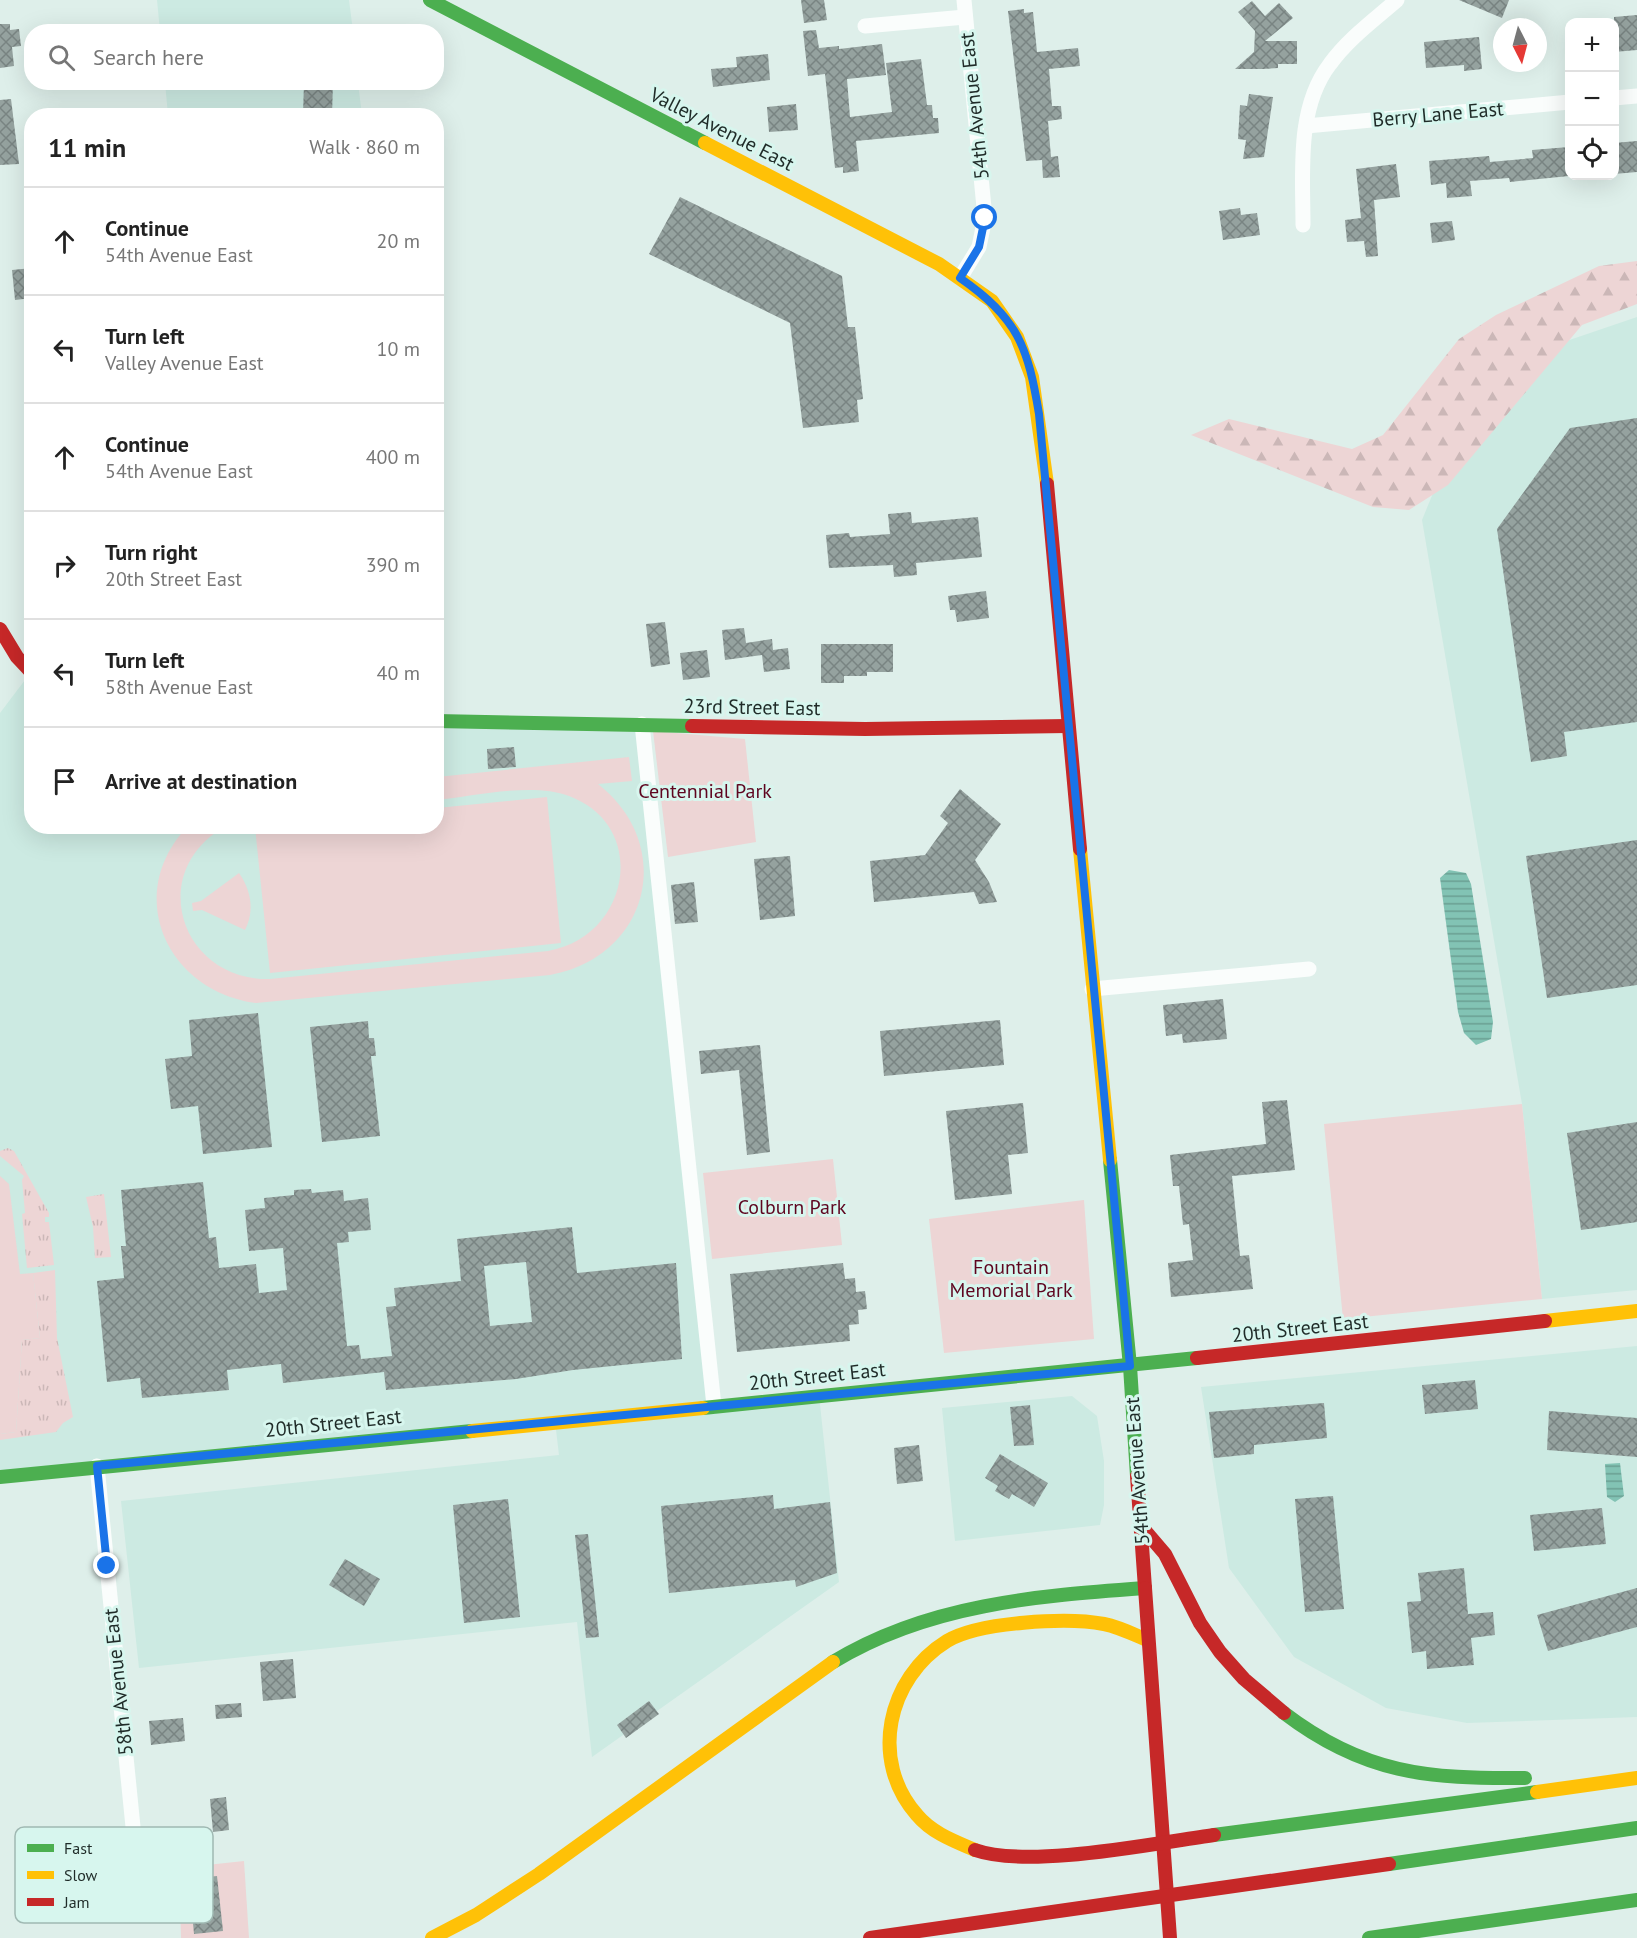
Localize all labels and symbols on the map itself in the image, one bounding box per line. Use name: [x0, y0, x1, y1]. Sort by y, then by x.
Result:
north arrow: [1493, 18, 1547, 72]
street label: 54th Avenue East: [953, 31, 995, 181]
street label: Valley Avenue East: [645, 81, 799, 177]
street label: Berry Lane East: [1371, 95, 1505, 133]
route start: [971, 204, 997, 230]
street label: 23rd Street East: [683, 693, 821, 721]
park label: Centennial Park: [638, 778, 772, 804]
park label: Colburn Park: [738, 1194, 847, 1220]
park label: Fountain Memorial Park: [950, 1254, 1073, 1303]
street label: 20th Street East: [1230, 1308, 1370, 1348]
street label: 20th Street East: [747, 1356, 887, 1396]
street label: 54th Avenue East: [1119, 1396, 1155, 1546]
street label: 20th Street East: [263, 1403, 403, 1443]
route end: [93, 1552, 119, 1578]
street label: 58th Avenue East: [97, 1607, 139, 1757]
legend: [15, 1827, 213, 1923]
text: Fast: [64, 1838, 93, 1858]
text: Slow: [64, 1865, 98, 1885]
text: Jam: [63, 1892, 90, 1912]

